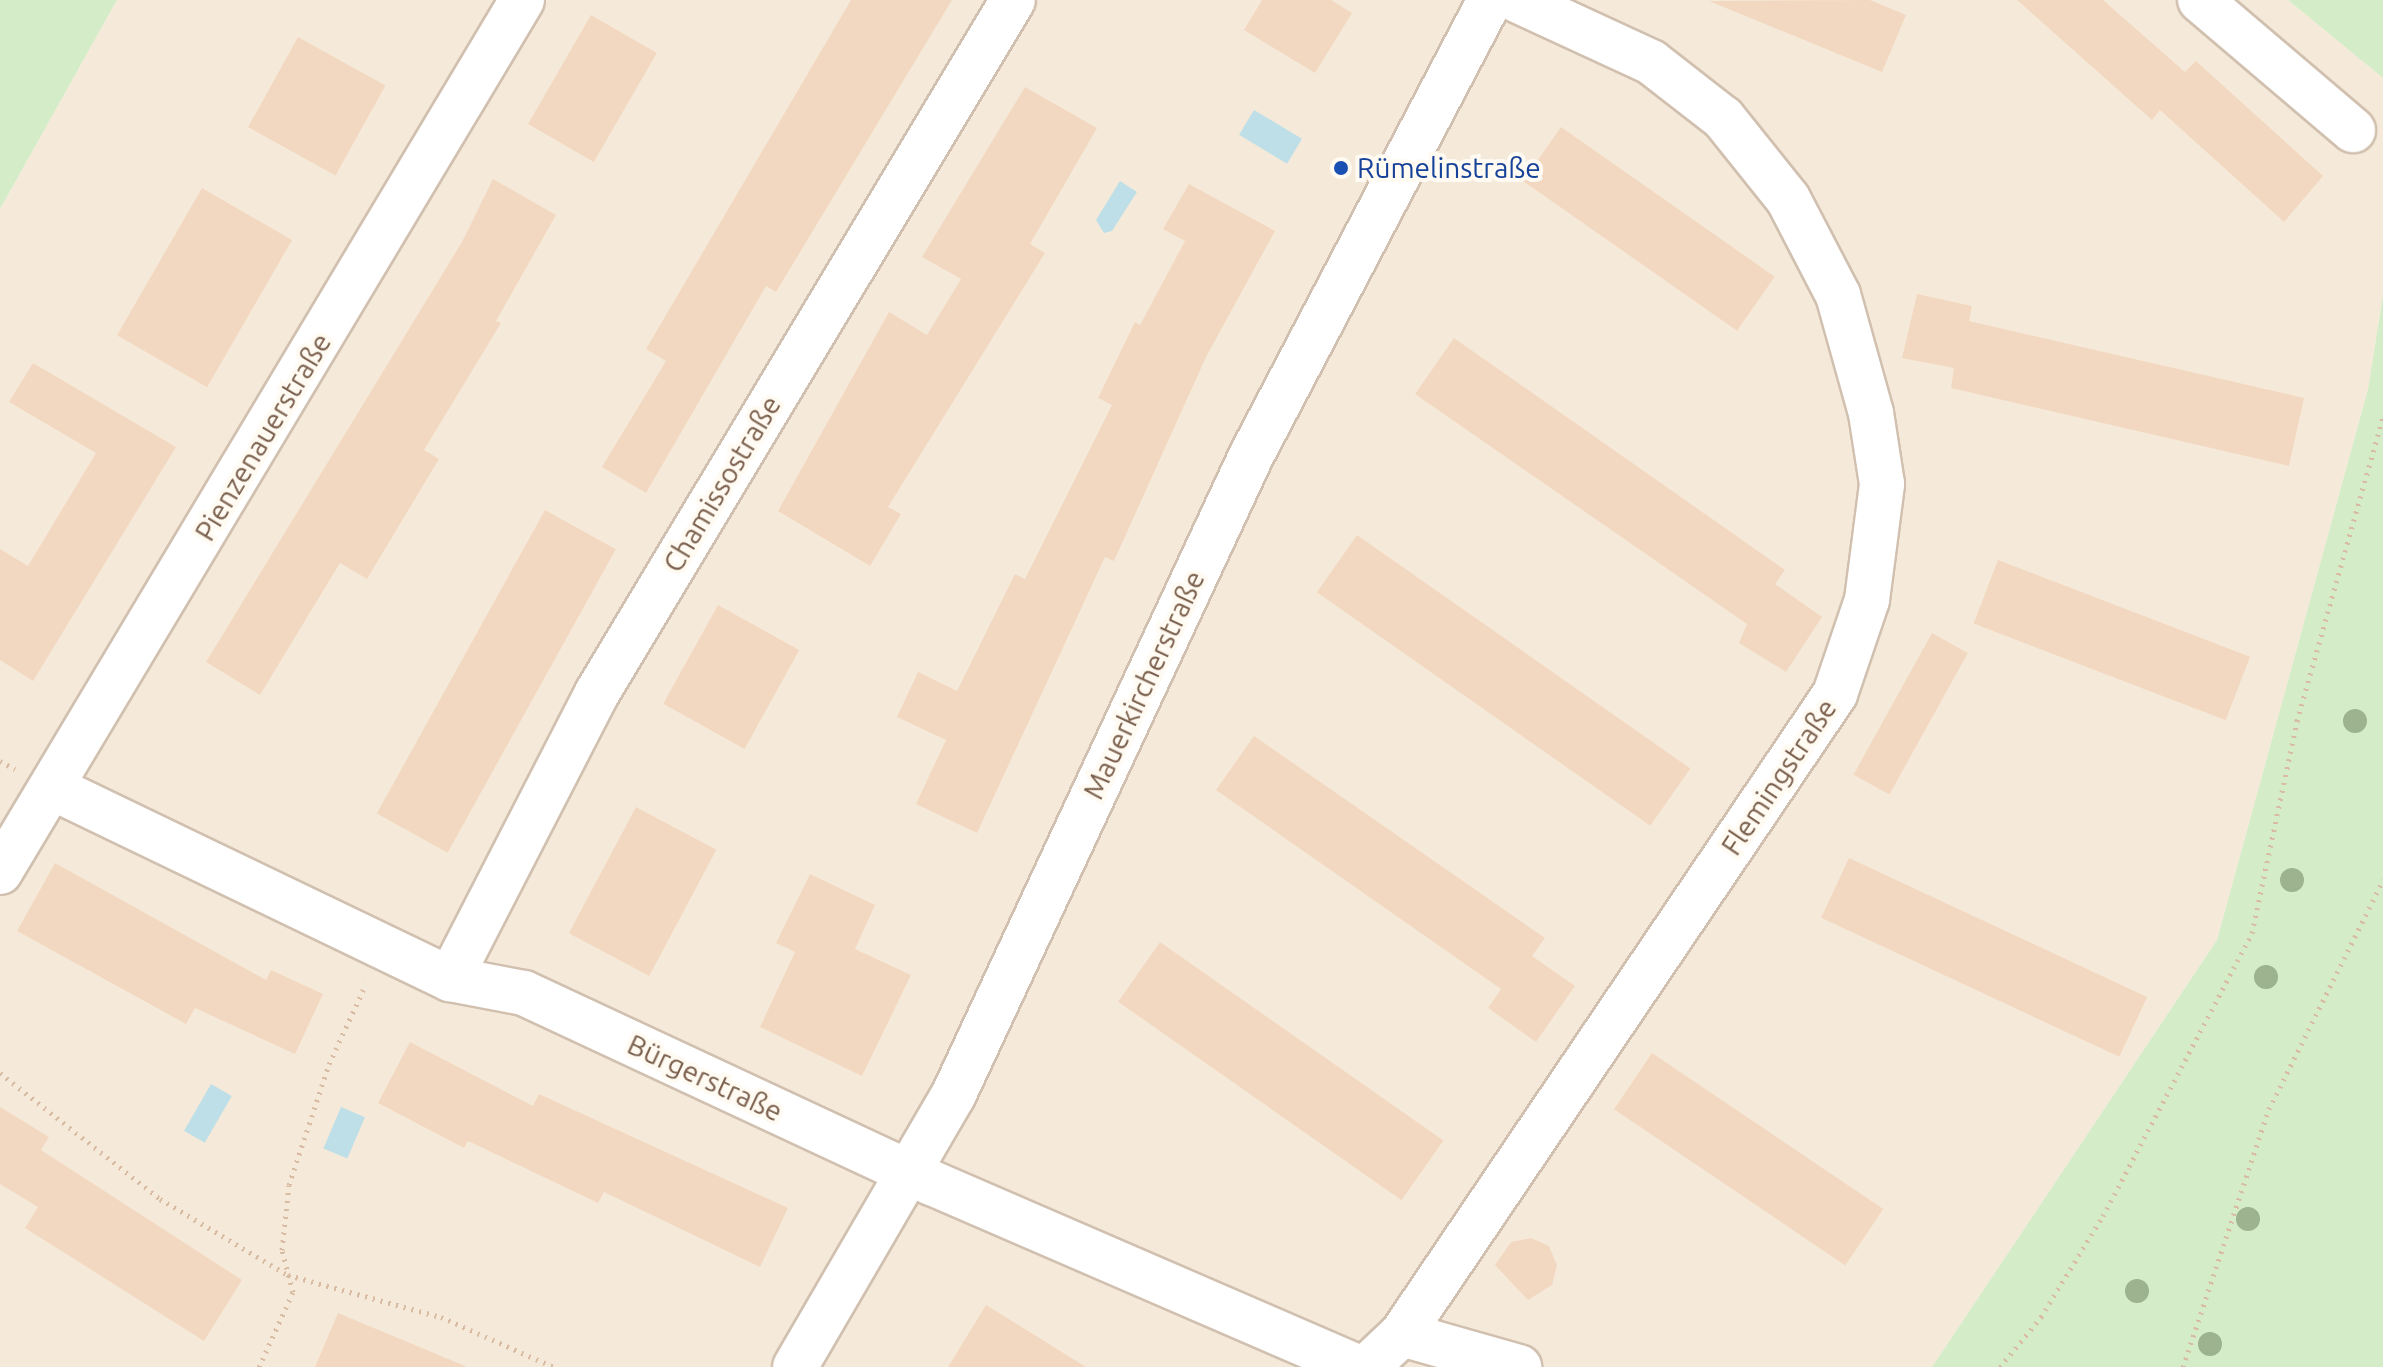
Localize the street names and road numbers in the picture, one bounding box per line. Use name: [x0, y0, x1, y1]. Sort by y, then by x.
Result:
street label: Pienzenauerstraße: [188, 327, 338, 547]
street label: Chamissostraße: [656, 390, 788, 578]
street label: Mauerkircherstraße: [1076, 566, 1212, 804]
street label: Flemingstraße: [1714, 693, 1844, 861]
street label: Bürgerstraße: [622, 1027, 788, 1129]

